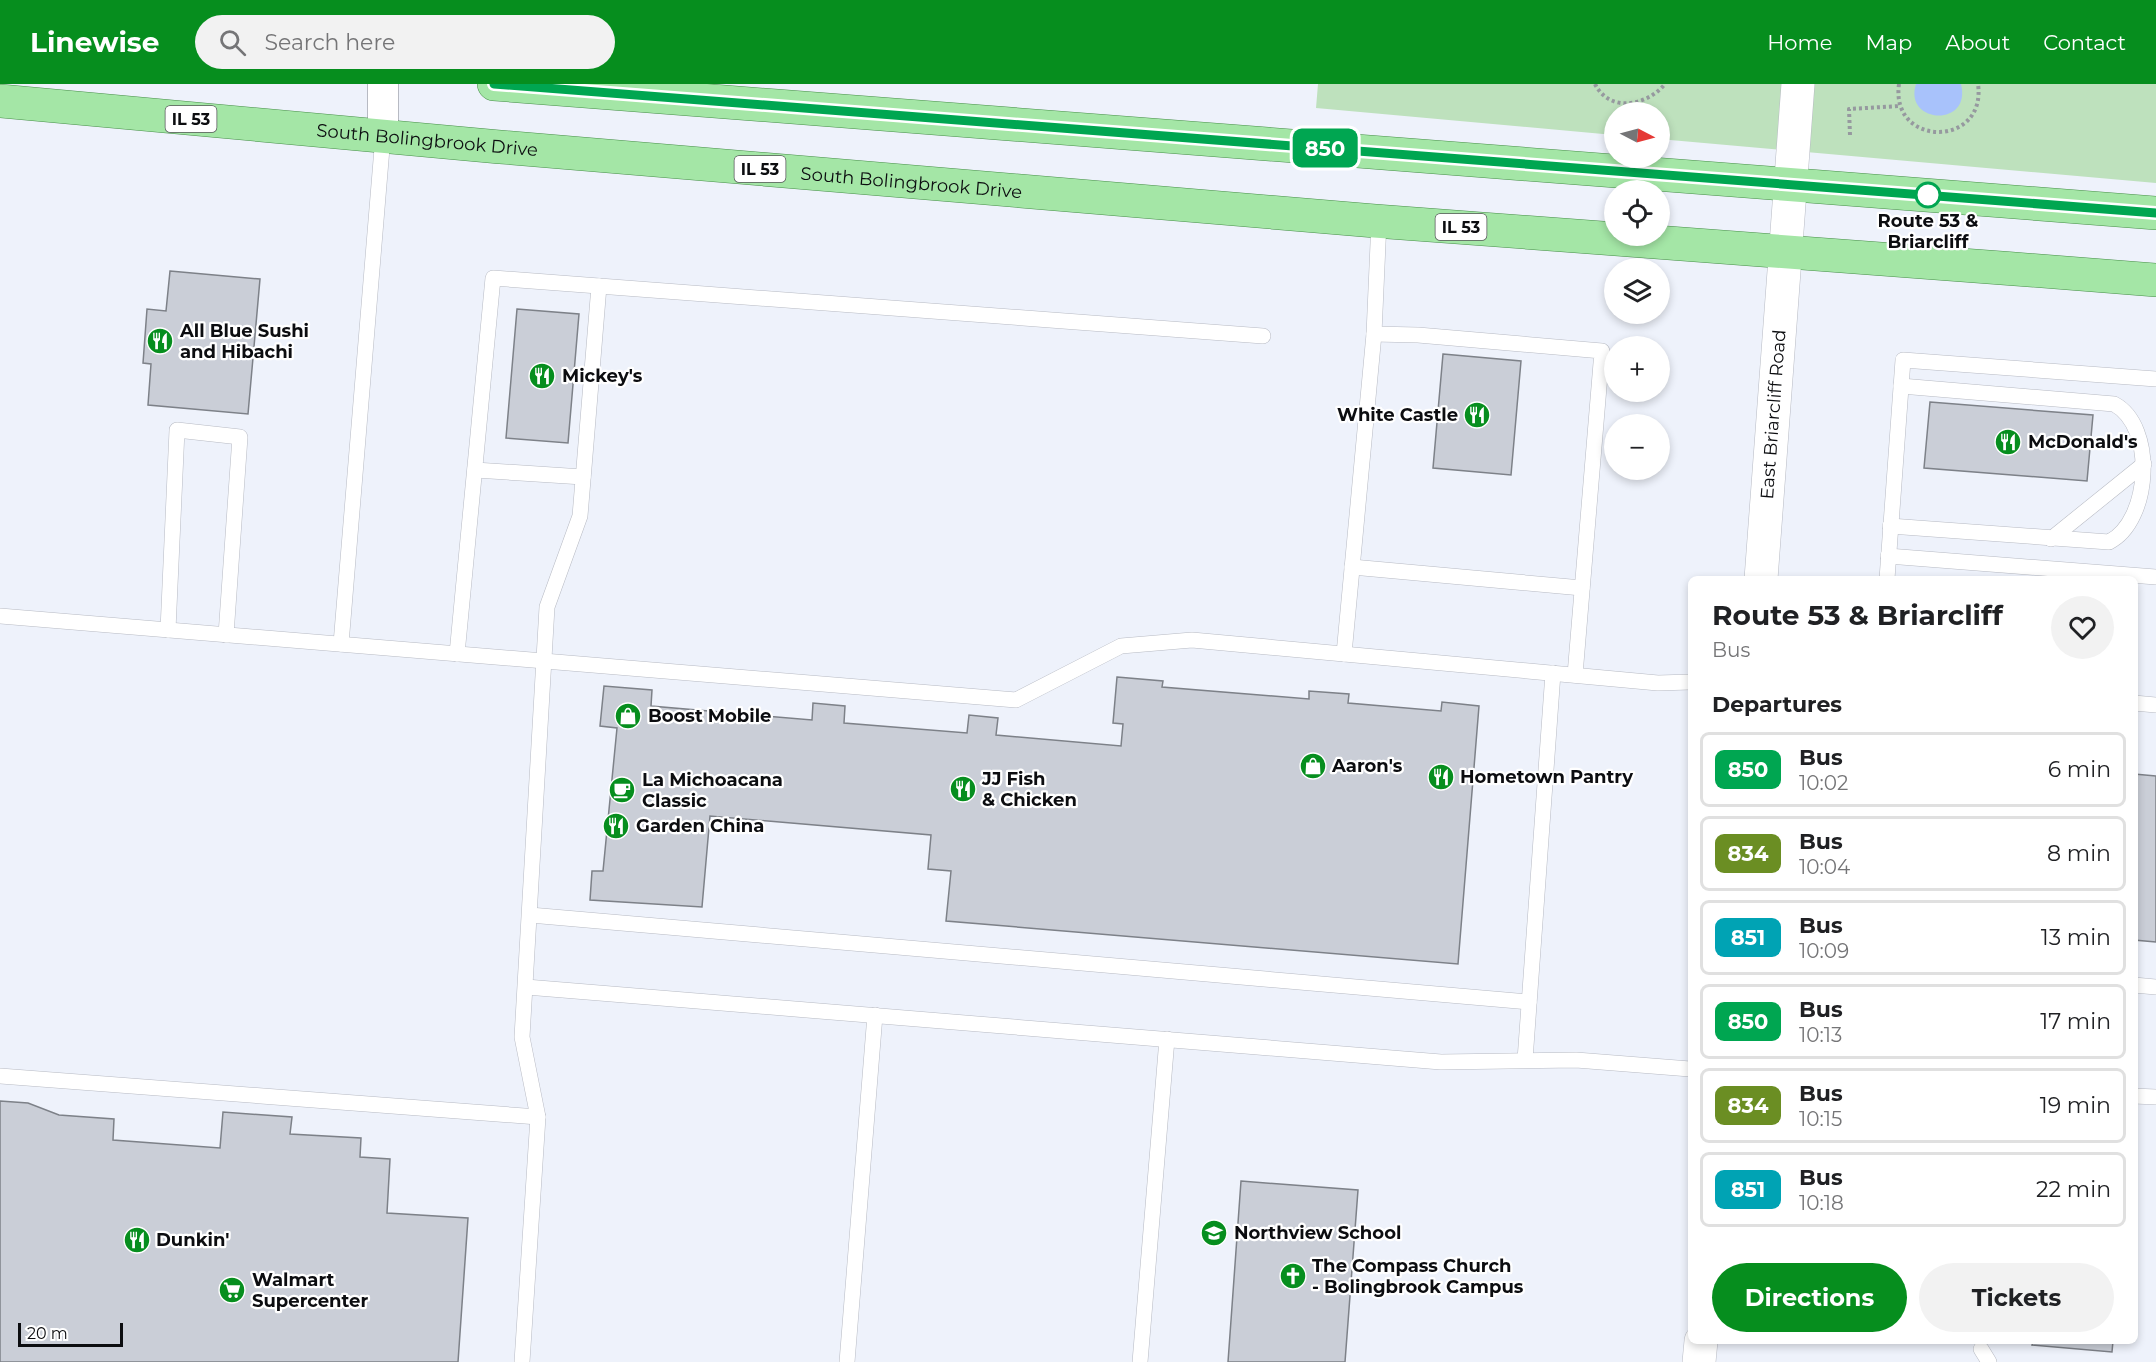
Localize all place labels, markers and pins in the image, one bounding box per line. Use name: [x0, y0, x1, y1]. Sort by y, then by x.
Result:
marker: Route 53 & Briarcliff: [1915, 182, 1941, 208]
place label: Route 53 & Briarcliff: [1878, 210, 1978, 253]
place label: All Blue Sushi and Hibachi: [179, 320, 309, 363]
restaurant icon: All Blue Sushi and Hibachi: [145, 326, 175, 356]
restaurant icon: Mickey's: [527, 361, 557, 391]
place label: Mickey's: [562, 365, 643, 387]
restaurant icon: White Castle: [1462, 400, 1492, 430]
place label: White Castle: [1337, 404, 1458, 426]
restaurant icon: McDonald's: [1993, 427, 2023, 457]
place label: McDonald's: [2028, 431, 2138, 453]
shop icon: Boost Mobile: [613, 701, 643, 731]
place label: Boost Mobile: [648, 705, 771, 727]
shop icon: Aaron's: [1298, 751, 1328, 781]
place label: Aaron's: [1331, 755, 1403, 777]
restaurant icon: Hometown Pantry: [1426, 762, 1456, 792]
place label: Hometown Pantry: [1460, 766, 1633, 788]
place label: JJ Fish & Chicken: [981, 768, 1077, 811]
place label: La Michoacana Classic: [642, 769, 783, 812]
restaurant icon: JJ Fish & Chicken: [948, 774, 978, 804]
cafe icon: La Michoacana Classic: [607, 775, 637, 805]
restaurant icon: Garden China: [601, 811, 631, 841]
place label: Garden China: [636, 815, 764, 837]
school or university icon: Northview School: [1199, 1218, 1229, 1248]
place label: Northview School: [1234, 1222, 1401, 1244]
restaurant icon: Dunkin': [122, 1225, 152, 1255]
place label: Dunkin': [156, 1229, 229, 1251]
place label: The Compass Church - Bolingbrook Campus: [1312, 1255, 1524, 1298]
church icon: The Compass Church - Bolingbrook Campus: [1278, 1261, 1308, 1291]
place label: Walmart Supercenter: [252, 1269, 368, 1312]
supermarket icon: Walmart Supercenter: [217, 1275, 247, 1305]

